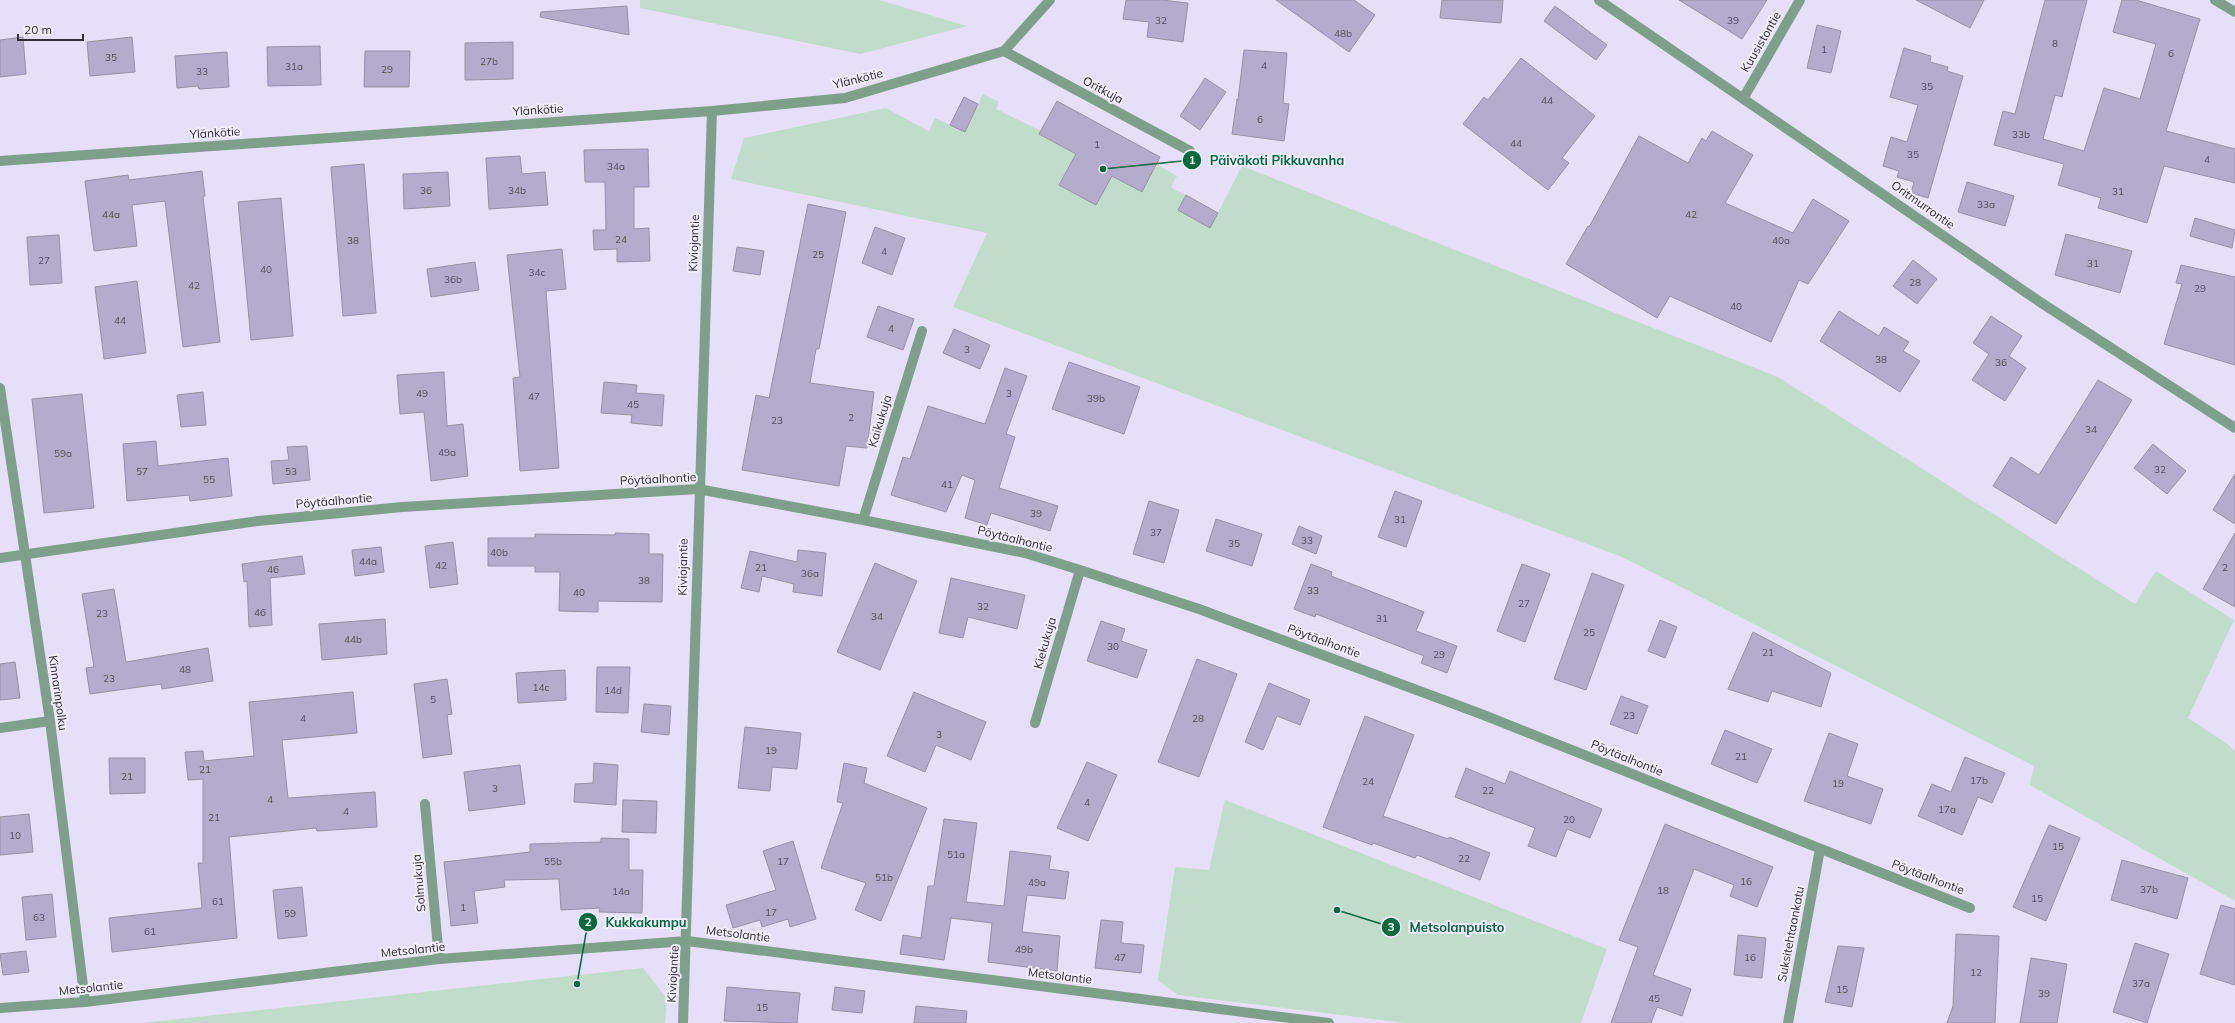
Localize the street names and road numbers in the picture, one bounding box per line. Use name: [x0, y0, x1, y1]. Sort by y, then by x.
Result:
street label: Kuusistontie: [1737, 9, 1784, 75]
street label: Ylänkötie: [830, 65, 884, 92]
street label: Oritkuja: [1080, 73, 1126, 106]
street label: Ylänkötie: [511, 100, 564, 119]
street label: Ylänkötie: [188, 123, 241, 142]
street label: Oritmurrontie: [1889, 177, 1958, 232]
street label: Kiviojantie: [685, 214, 702, 272]
street label: Kaikukuja: [864, 393, 895, 449]
street label: Pöytäalhontie: [619, 469, 697, 488]
street label: Pöytäalhontie: [295, 490, 373, 511]
street label: Pöytäalhontie: [976, 522, 1054, 555]
street label: Kiviojantie: [675, 538, 690, 596]
street label: Kiekukuja: [1030, 615, 1059, 671]
street label: Pöytäalhontie: [1286, 620, 1363, 661]
street label: Kinnarinpolku: [46, 654, 71, 732]
street label: Pöytäalhontie: [1589, 736, 1666, 779]
street label: Solmukuja: [409, 854, 428, 912]
street label: Pöytäalhontie: [1890, 856, 1967, 897]
street label: Suksitehtaankatu: [1774, 885, 1807, 983]
street label: Metsolantie: [705, 922, 771, 945]
street label: Metsolantie: [380, 939, 446, 960]
street label: Kiviojantie: [664, 945, 681, 1003]
street label: Metsolantie: [1027, 964, 1093, 987]
street label: Metsolantie: [58, 977, 124, 998]

